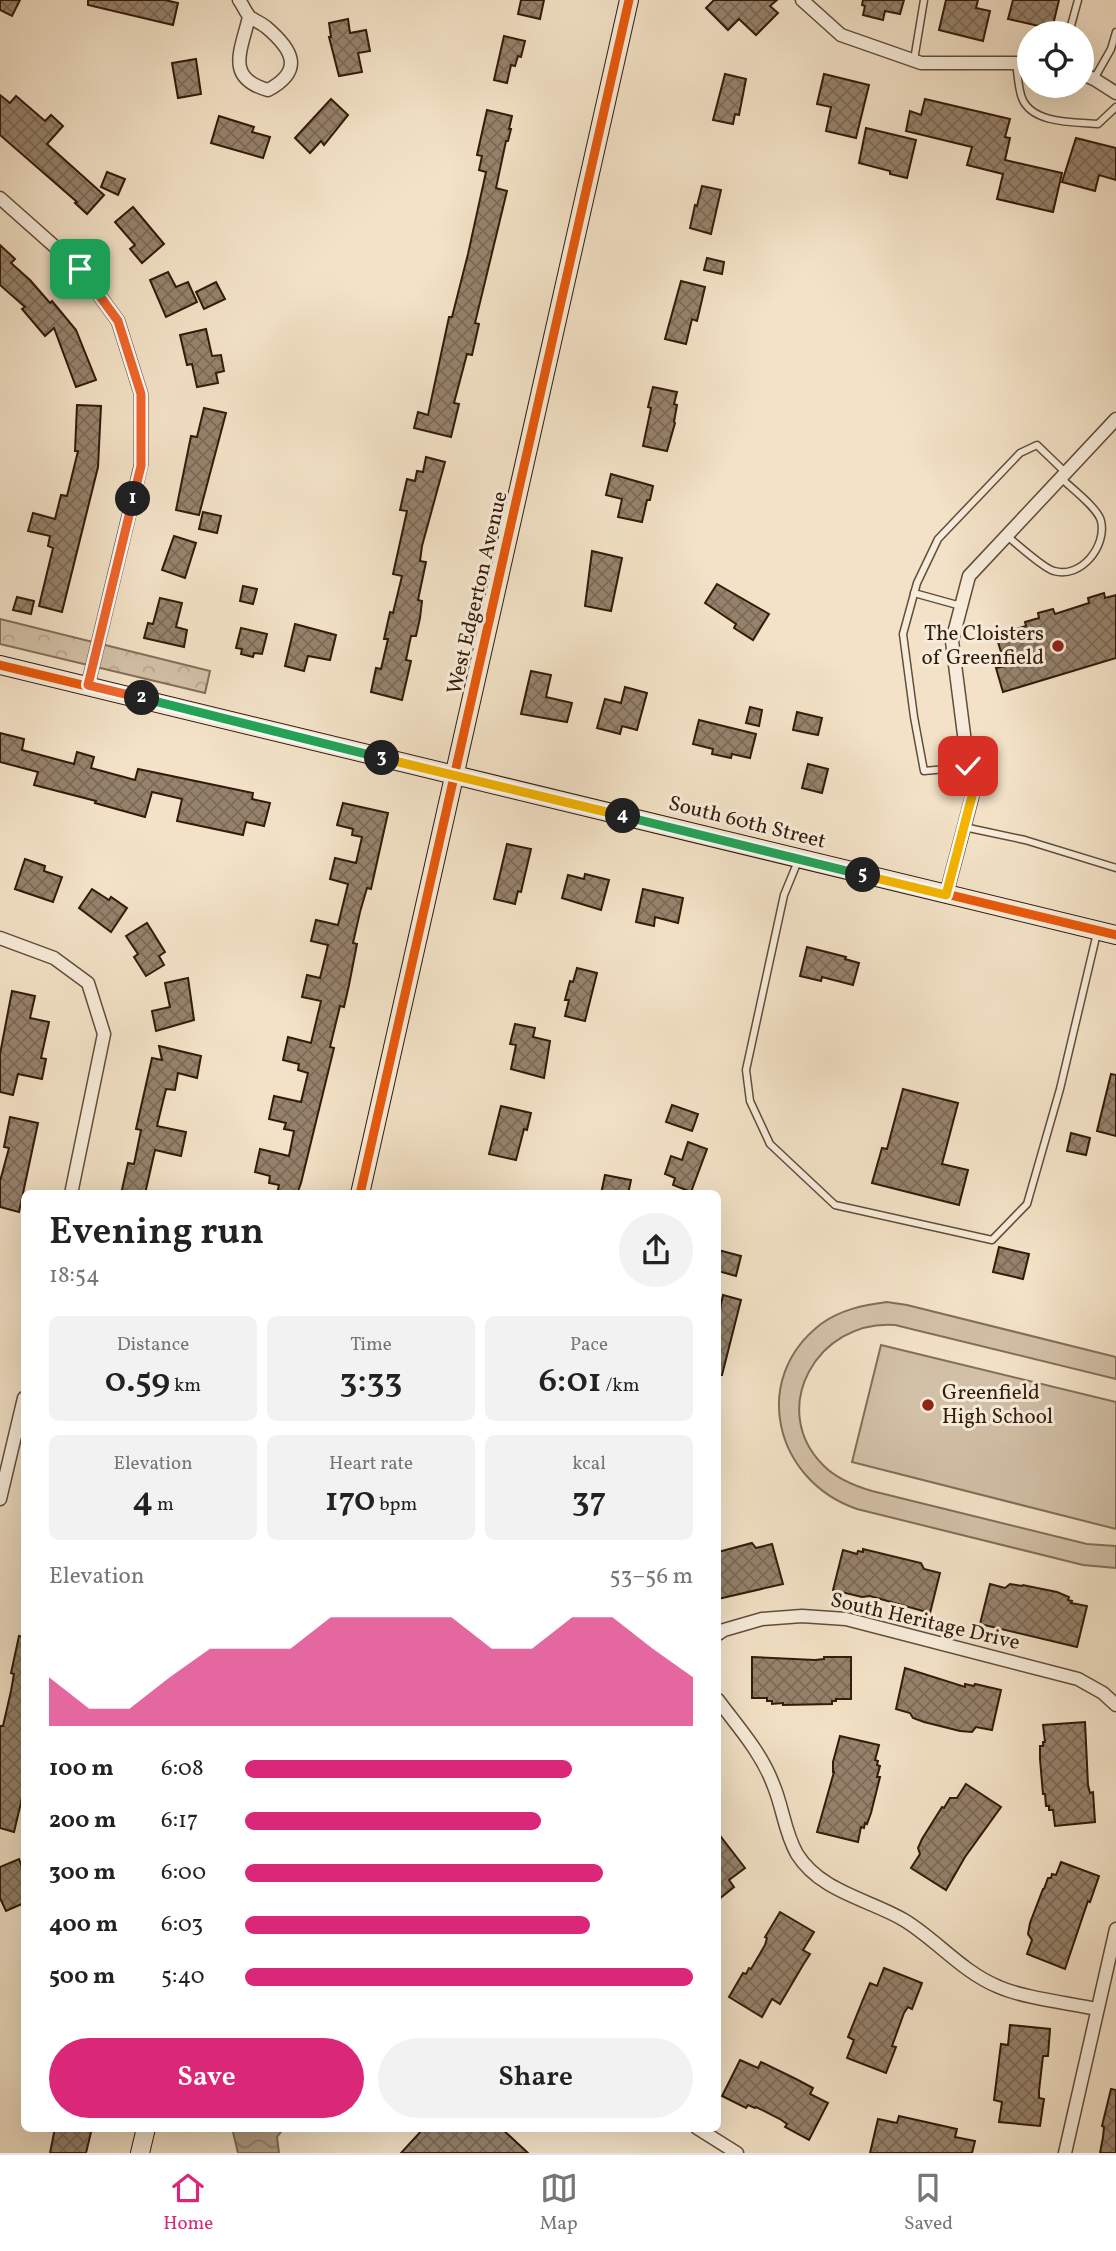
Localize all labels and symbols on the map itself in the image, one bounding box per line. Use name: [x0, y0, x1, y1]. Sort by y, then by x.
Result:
pin: [50, 239, 110, 299]
pin: 1: [116, 482, 150, 516]
street label: West Edgerton Avenue: [441, 489, 515, 697]
place label: The Cloisters of Greenfield: [922, 620, 1044, 673]
marker: The Cloisters of Greenfield: [1050, 638, 1066, 654]
pin: 2: [124, 680, 160, 716]
pin: [938, 736, 998, 796]
pin: 3: [364, 740, 400, 776]
street label: South 60th Street: [665, 789, 829, 857]
pin: 4: [606, 798, 640, 834]
pin: 5: [846, 858, 880, 892]
place label: Greenfield High School: [942, 1379, 1053, 1432]
marker: Greenfield High School: [920, 1397, 936, 1413]
street label: South Heritage Drive: [827, 1586, 1023, 1658]

